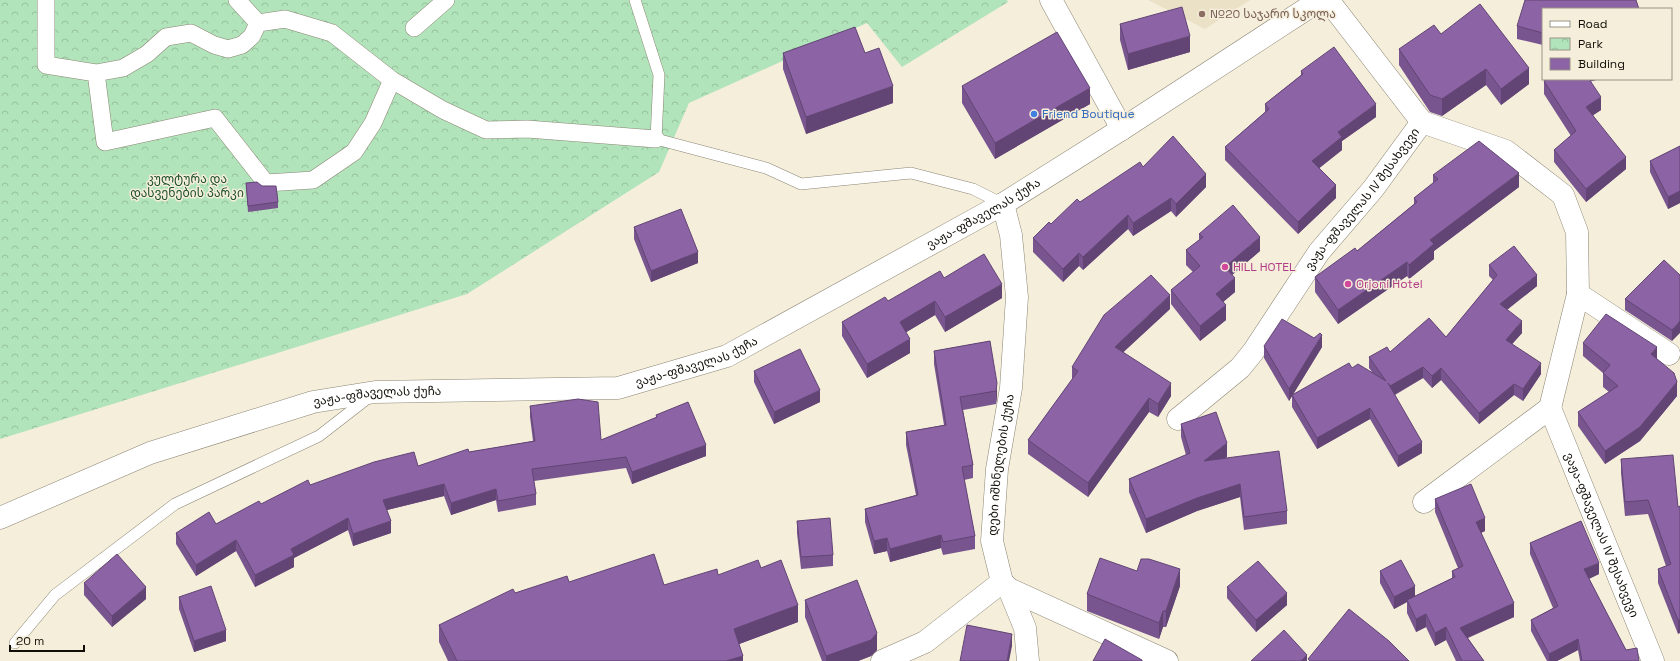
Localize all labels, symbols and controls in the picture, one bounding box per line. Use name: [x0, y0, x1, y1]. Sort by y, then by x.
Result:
place label: №20 საჯარო სკოლა: [1210, 6, 1336, 22]
legend: [1542, 8, 1672, 80]
marker: №20 საჯარო სკოლა: [1197, 9, 1207, 19]
text: Road: [1578, 16, 1607, 32]
text: Park: [1578, 36, 1603, 52]
text: Building: [1578, 56, 1625, 72]
place label: Friend Boutique: [1042, 106, 1135, 122]
marker: Friend Boutique: [1029, 109, 1039, 119]
street label: ვაჟა-ფშაველას IV შესახვევი: [1301, 125, 1423, 273]
park label: კულტურა და დასვენების პარკი: [130, 171, 244, 201]
street label: ვაჟა-ფშაველას ქუჩა: [924, 174, 1043, 253]
place label: HILL HOTEL: [1233, 259, 1296, 275]
marker: HILL HOTEL: [1220, 262, 1230, 272]
place label: Orjoni Hotel: [1356, 276, 1423, 292]
marker: Orjoni Hotel: [1343, 279, 1353, 289]
street label: ვაჟა-ფშაველას ქუჩა: [633, 333, 760, 390]
street label: ვაჟა-ფშაველას ქუჩა: [312, 383, 442, 410]
street label: დები იშხნელების ქუჩა: [984, 393, 1018, 536]
street label: ვაჟა-ფშაველას IV შესახვევი: [1561, 450, 1642, 620]
scale bar: [10, 627, 84, 653]
text: 20 m: [16, 633, 44, 649]

